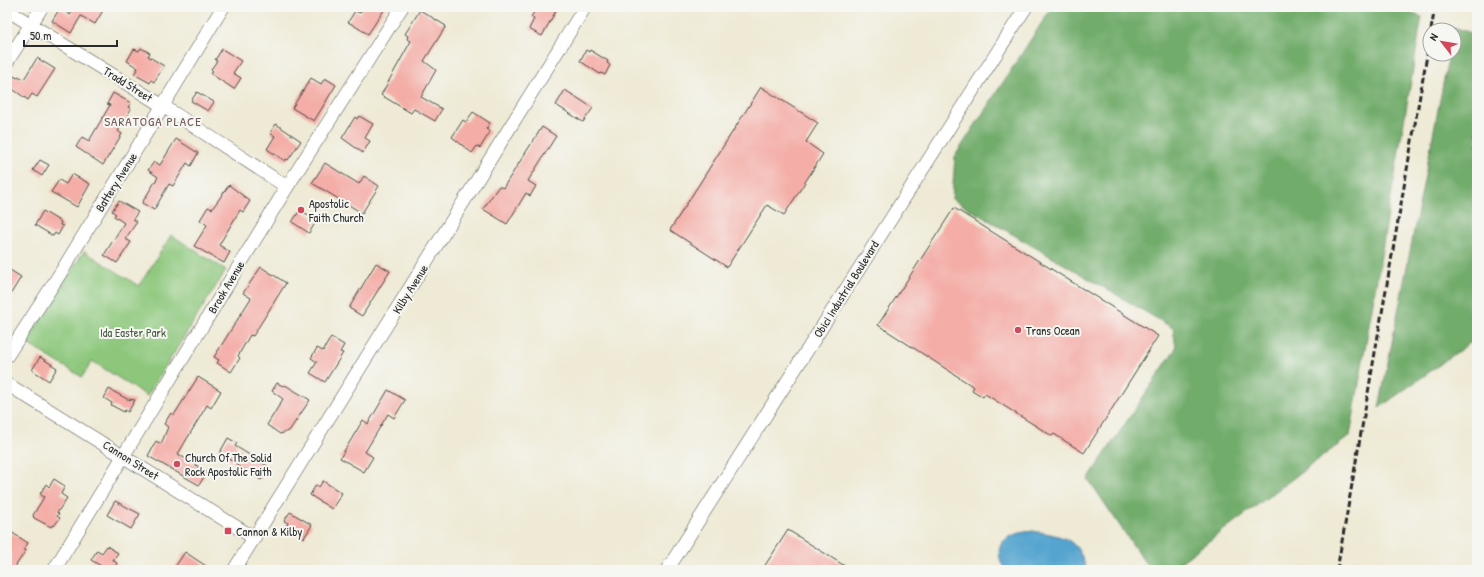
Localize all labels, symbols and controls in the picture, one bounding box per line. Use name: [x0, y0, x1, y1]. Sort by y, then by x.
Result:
scale bar: [24, 22, 117, 48]
north arrow: [1422, 22, 1462, 62]
text: 50 m: [30, 27, 51, 44]
text: N: [1426, 31, 1441, 43]
street label: Tradd Street: [100, 62, 157, 106]
district label: SARATOGA PLACE: [104, 112, 202, 130]
street label: Battery Avenue: [91, 149, 141, 215]
place label: Apostolic Faith Church: [308, 195, 364, 226]
marker: Apostolic Faith Church: [296, 205, 306, 215]
street label: Obici Industrial Boulevard: [809, 237, 883, 341]
street label: Brook Avenue: [204, 257, 248, 316]
street label: Kilby Avenue: [388, 261, 432, 317]
place label: Trans Ocean: [1026, 322, 1080, 339]
park label: Ida Easter Park: [100, 324, 166, 341]
marker: Trans Ocean: [1013, 325, 1023, 335]
street label: Cannon Street: [100, 436, 163, 484]
place label: Church Of The Solid Rock Apostolic Faith: [185, 449, 272, 480]
marker: Church Of The Solid Rock Apostolic Faith: [172, 459, 182, 469]
place label: Cannon & Kilby: [236, 523, 302, 540]
marker: Cannon & Kilby: [223, 526, 233, 536]

